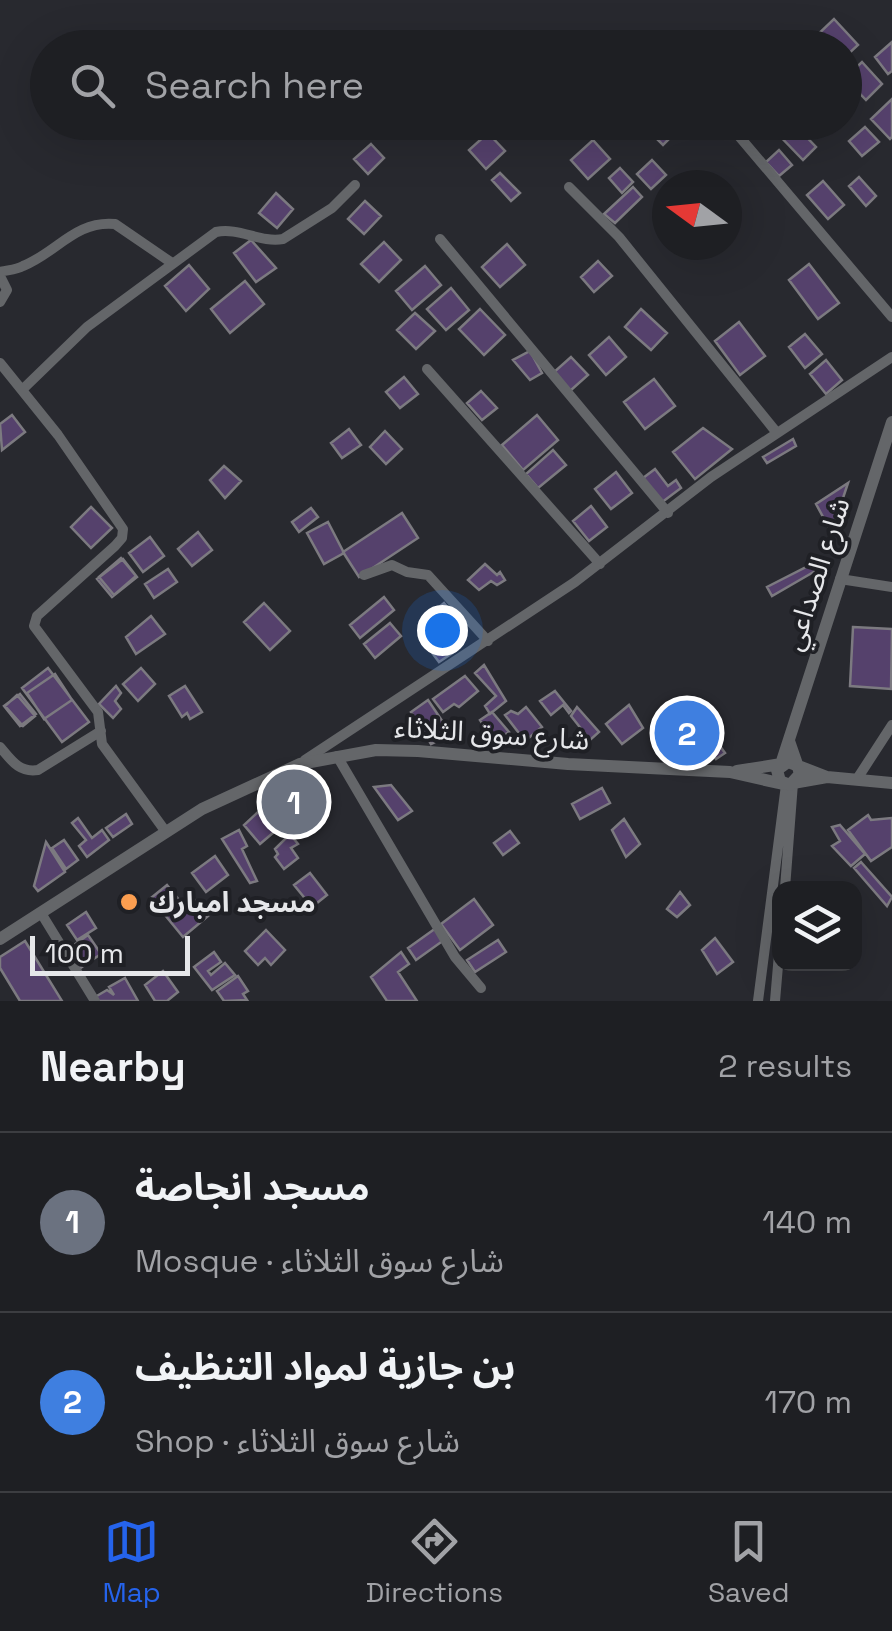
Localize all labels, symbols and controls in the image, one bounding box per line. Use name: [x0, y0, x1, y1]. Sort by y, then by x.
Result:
search box: [30, 30, 862, 140]
icon: search: [65, 58, 120, 113]
text: Search here: [145, 61, 364, 109]
north arrow: [652, 170, 742, 260]
street label: شارع الصداعي: [774, 493, 861, 656]
your location: [417, 605, 468, 656]
pin: 2: [654, 696, 720, 770]
street label: شارع سوق الثلاثاء: [393, 708, 591, 761]
pin: 1: [262, 764, 326, 840]
map controls: [772, 881, 862, 971]
button: layers: [772, 881, 862, 971]
place label: مسجد امبارك: [149, 884, 316, 920]
marker: مسجد امبارك: [118, 891, 140, 913]
scale bar: [30, 931, 190, 976]
text: 100 m: [45, 935, 124, 971]
text: Nearby: [40, 1040, 186, 1093]
text: 2 results: [718, 1046, 852, 1086]
text: مسجد انجاصة: [135, 1163, 370, 1211]
text: 1: [65, 1202, 80, 1242]
text: 140 m: [762, 1202, 852, 1242]
text: Mosque · شارع سوق الثلاثاء: [135, 1241, 504, 1281]
text: بن جازية لمواد التنظيف: [135, 1343, 515, 1391]
text: 2: [63, 1382, 82, 1422]
text: 170 m: [765, 1382, 852, 1422]
text: Shop · شارع سوق الثلاثاء: [135, 1421, 460, 1461]
tab: Map: [102, 1514, 161, 1610]
tab: Directions: [366, 1514, 503, 1610]
tab: Saved: [708, 1514, 790, 1610]

